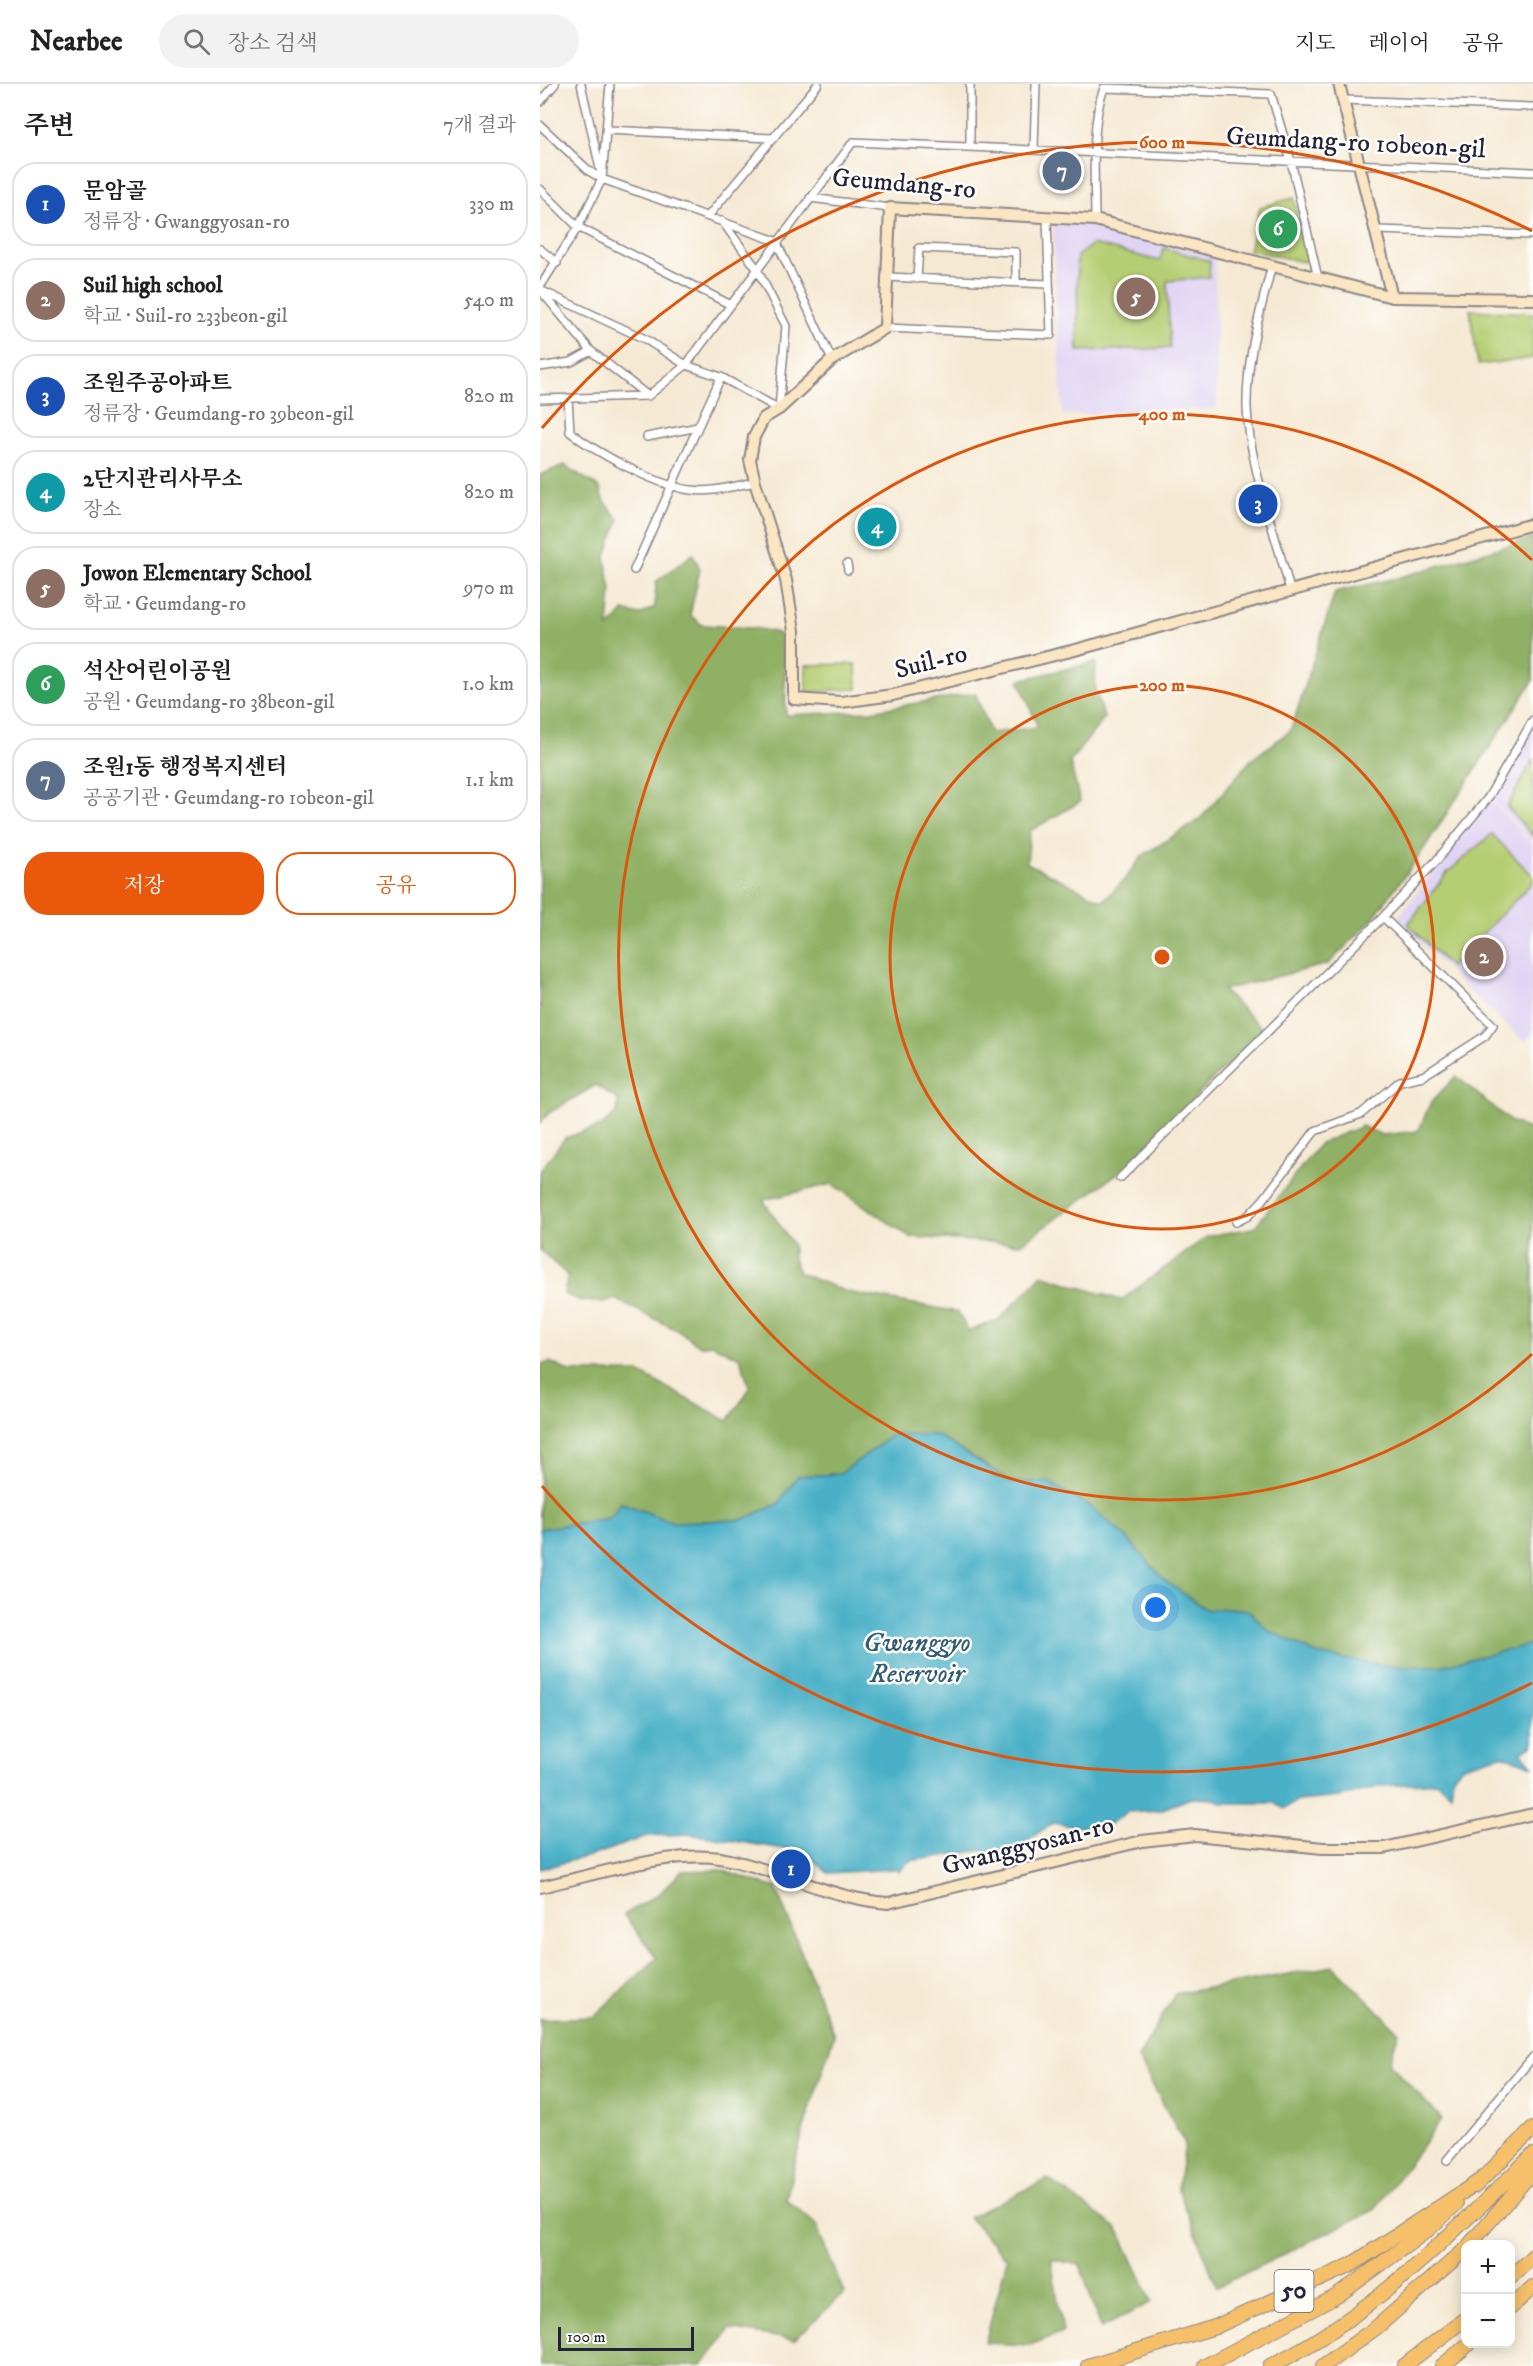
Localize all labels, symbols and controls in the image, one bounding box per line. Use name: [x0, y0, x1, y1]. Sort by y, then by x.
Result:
search box: [159, 14, 579, 68]
text: Nearbee: [30, 24, 123, 59]
icon: search: [180, 25, 213, 58]
text: 장소 검색: [228, 30, 317, 57]
text: 지도: [1295, 31, 1336, 57]
text: 레이어: [1369, 31, 1429, 57]
text: 공유: [1462, 31, 1503, 57]
text: 주변: [24, 110, 74, 143]
text: 7개 결과: [443, 113, 516, 138]
street label: Geumdang-ro 10beon-gil: [1225, 120, 1487, 166]
text: 600 m: [1139, 132, 1186, 154]
pin: 7: [1042, 148, 1082, 194]
street label: Geumdang-ro: [831, 161, 977, 207]
text: 문암골: [83, 178, 147, 205]
text: 1: [42, 192, 49, 217]
text: 330 m: [469, 192, 514, 217]
pin: 6: [1258, 206, 1298, 252]
text: 정류장 · Gwanggyosan-ro: [83, 210, 290, 235]
text: Suil high school: [83, 272, 223, 299]
pin: 5: [1116, 274, 1156, 320]
text: 2: [41, 288, 50, 313]
text: 540 m: [464, 288, 514, 313]
text: 학교 · Suil-ro 233beon-gil: [83, 304, 288, 329]
text: 조원주공아파트: [83, 370, 232, 397]
text: 3: [42, 384, 49, 409]
text: 820 m: [464, 384, 514, 409]
text: 정류장 · Geumdang-ro 39beon-gil: [83, 402, 354, 427]
text: 400 m: [1137, 404, 1186, 426]
text: 2단지관리사무소: [83, 466, 243, 493]
text: 4: [40, 480, 51, 505]
text: 820 m: [464, 480, 514, 505]
pin: 3: [1238, 482, 1278, 526]
text: 장소: [83, 498, 122, 523]
pin: 4: [858, 504, 896, 550]
text: Jowon Elementary School: [83, 560, 311, 587]
text: 5: [41, 576, 50, 601]
text: 970 m: [463, 576, 514, 601]
text: 학교 · Geumdang-ro: [83, 592, 246, 617]
street label: Suil-ro: [891, 637, 971, 687]
text: 석산어린이공원: [83, 658, 232, 685]
text: 6: [40, 672, 51, 697]
text: 1.0 km: [462, 672, 514, 697]
text: 200 m: [1139, 675, 1185, 697]
text: 공원 · Geumdang-ro 38beon-gil: [83, 690, 334, 715]
text: 조원1동 행정복지센터: [83, 754, 287, 781]
text: 7: [40, 768, 51, 793]
text: 1.1 km: [465, 768, 514, 793]
text: 공공기관 · Geumdang-ro 10beon-gil: [83, 786, 374, 811]
button: 저장: [24, 852, 264, 915]
button: 공유: [276, 852, 516, 915]
pin: 2: [1464, 934, 1504, 980]
centre of rings: [1152, 947, 1172, 967]
your location: [1141, 1593, 1170, 1622]
water label: Gwanggyo Reservoir: [863, 1626, 971, 1691]
street label: Gwanggyosan-ro: [939, 1809, 1117, 1883]
pin: 1: [772, 1846, 810, 1892]
map controls: [1461, 2240, 1515, 2348]
button: +: [1461, 2240, 1515, 2294]
road number: 50: [1274, 2270, 1314, 2312]
button: −: [1461, 2294, 1515, 2348]
scale bar: [558, 2324, 694, 2352]
text: 100 m: [567, 2327, 606, 2347]

